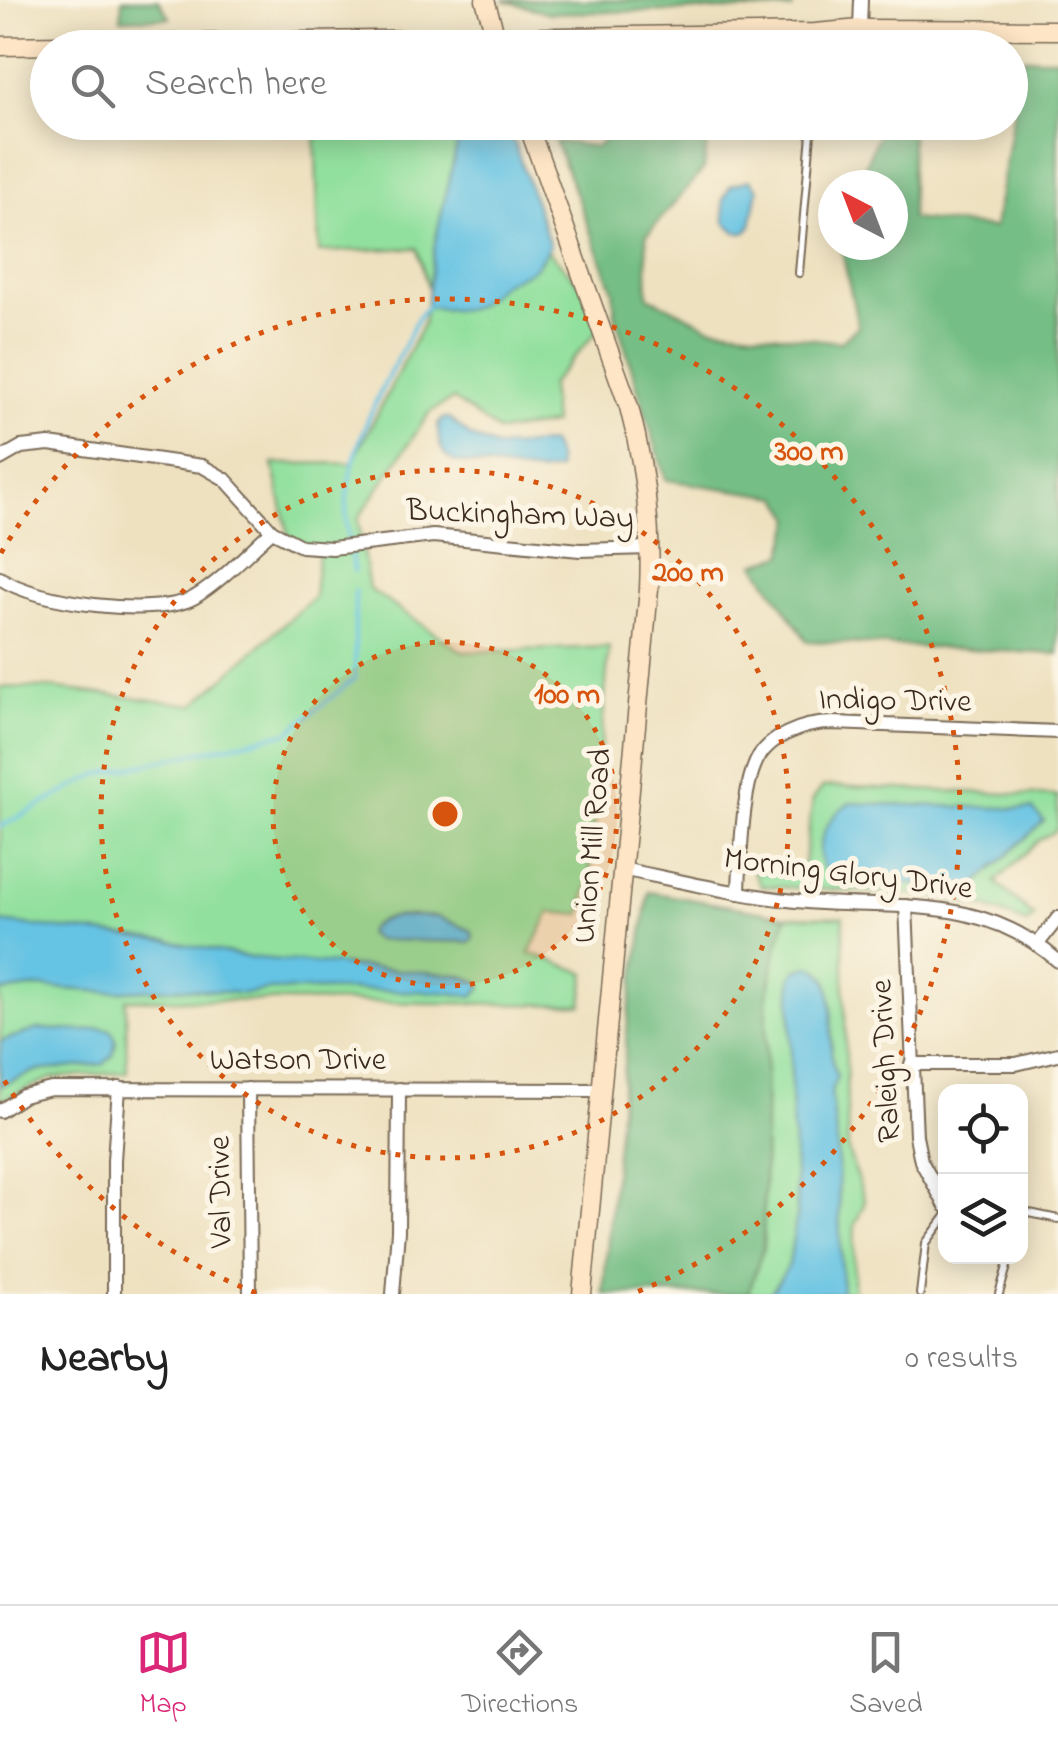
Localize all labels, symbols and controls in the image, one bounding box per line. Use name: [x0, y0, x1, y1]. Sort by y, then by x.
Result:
search box: [30, 30, 1028, 140]
text: Search here: [145, 57, 327, 113]
icon: search: [65, 58, 120, 113]
north arrow: [818, 170, 908, 260]
text: 300 m: [773, 431, 844, 475]
street label: Buckingham Way: [404, 489, 635, 543]
text: 200 m: [651, 552, 724, 596]
text: 100 m: [534, 674, 600, 718]
street label: Indigo Drive: [818, 677, 973, 727]
street label: Union Mill Road: [562, 746, 626, 946]
centre of rings: [427, 796, 463, 832]
street label: Morning Glory Drive: [721, 836, 976, 914]
street label: Raleigh Drive: [859, 977, 915, 1144]
street label: Watson Drive: [210, 1038, 387, 1085]
map controls: [938, 1084, 1028, 1264]
button: locate: [938, 1084, 1028, 1174]
street label: Val Drive: [198, 1135, 246, 1250]
button: layers: [938, 1174, 1028, 1264]
text: Nearby: [40, 1329, 168, 1390]
text: 0 results: [905, 1336, 1018, 1383]
tab: Map: [136, 1625, 191, 1726]
tab: Directions: [462, 1625, 578, 1726]
tab: Saved: [849, 1625, 922, 1726]

